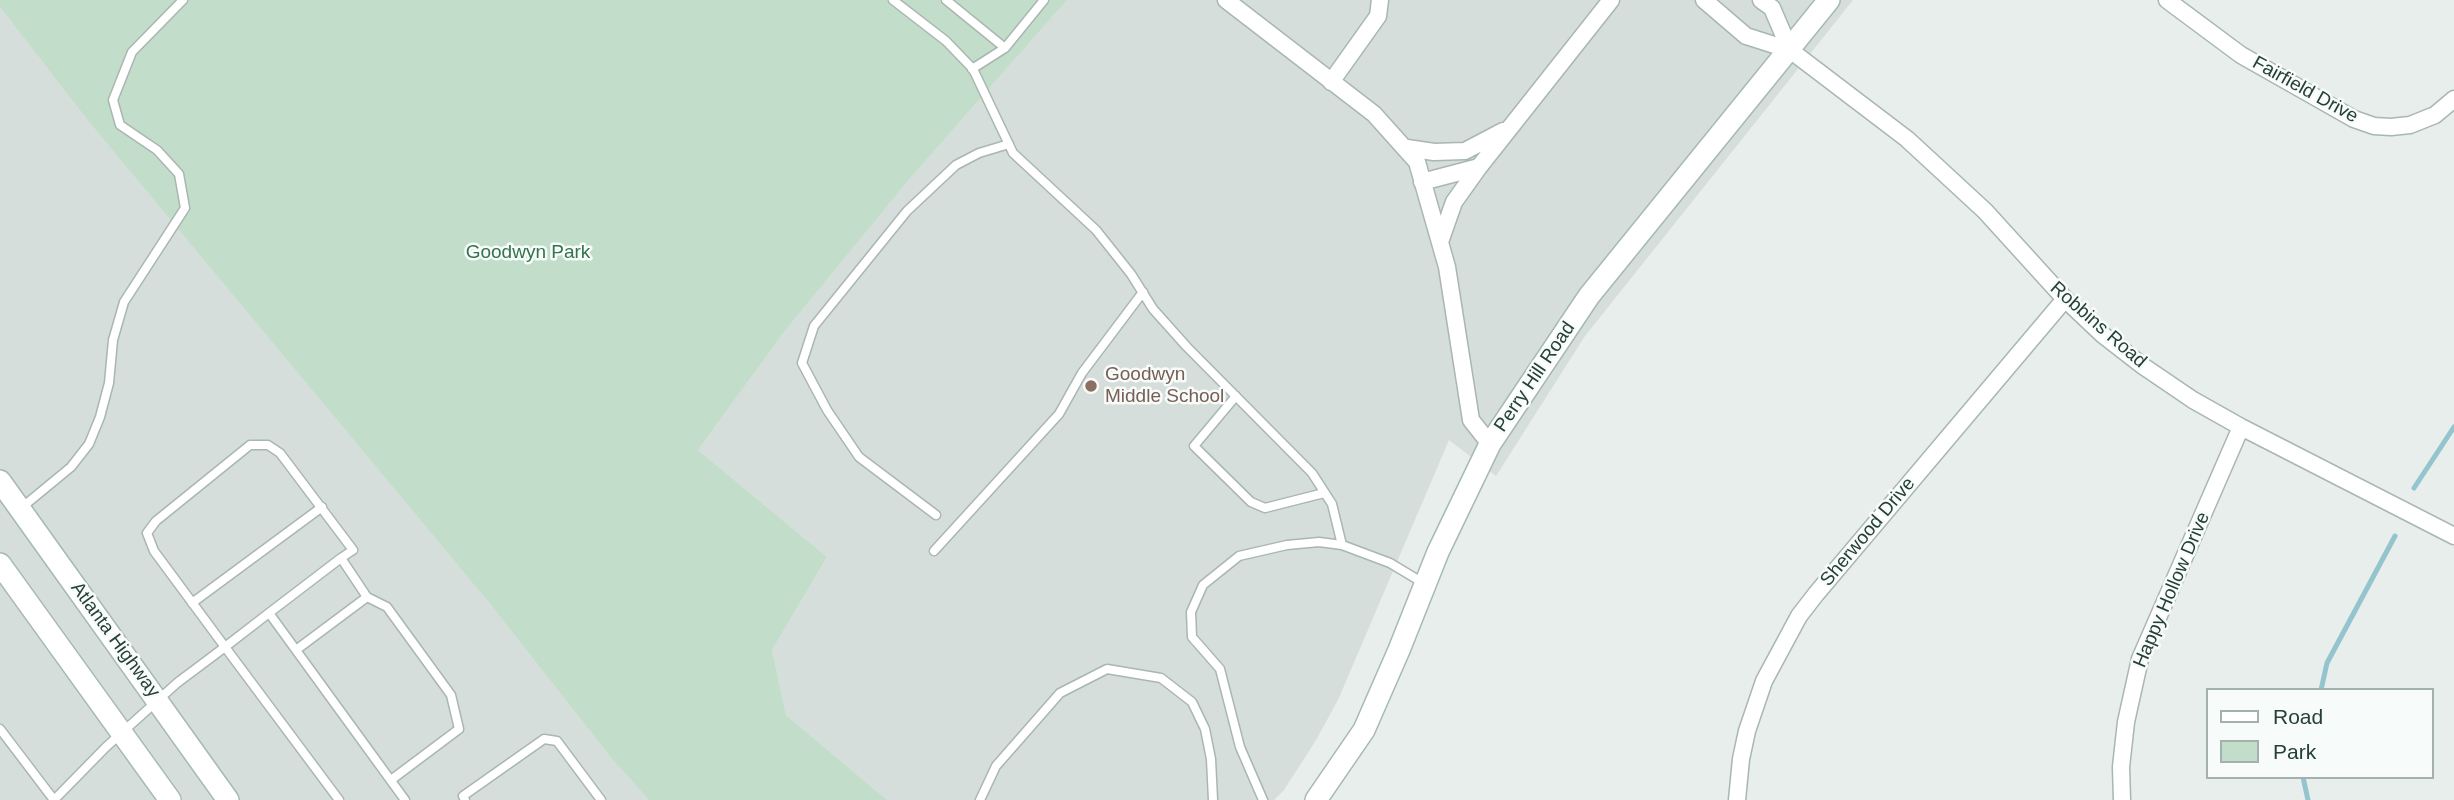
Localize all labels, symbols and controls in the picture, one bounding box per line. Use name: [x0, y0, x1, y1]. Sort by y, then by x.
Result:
street label: Fairfield Drive: [2248, 52, 2362, 128]
park label: Goodwyn Park: [466, 242, 590, 264]
street label: Robbins Road: [2045, 277, 2151, 373]
street label: Perry Hill Road: [1490, 318, 1580, 436]
place label: Goodwyn Middle School: [1105, 364, 1224, 408]
marker: Goodwyn Middle School: [1083, 378, 1099, 394]
street label: Sherwood Drive: [1816, 473, 1920, 591]
street label: Happy Hollow Drive: [2129, 509, 2215, 671]
street label: Atlanta Highway: [65, 578, 165, 702]
legend: [2206, 688, 2433, 779]
text: Road: [2273, 705, 2323, 728]
text: Park: [2273, 740, 2316, 763]

